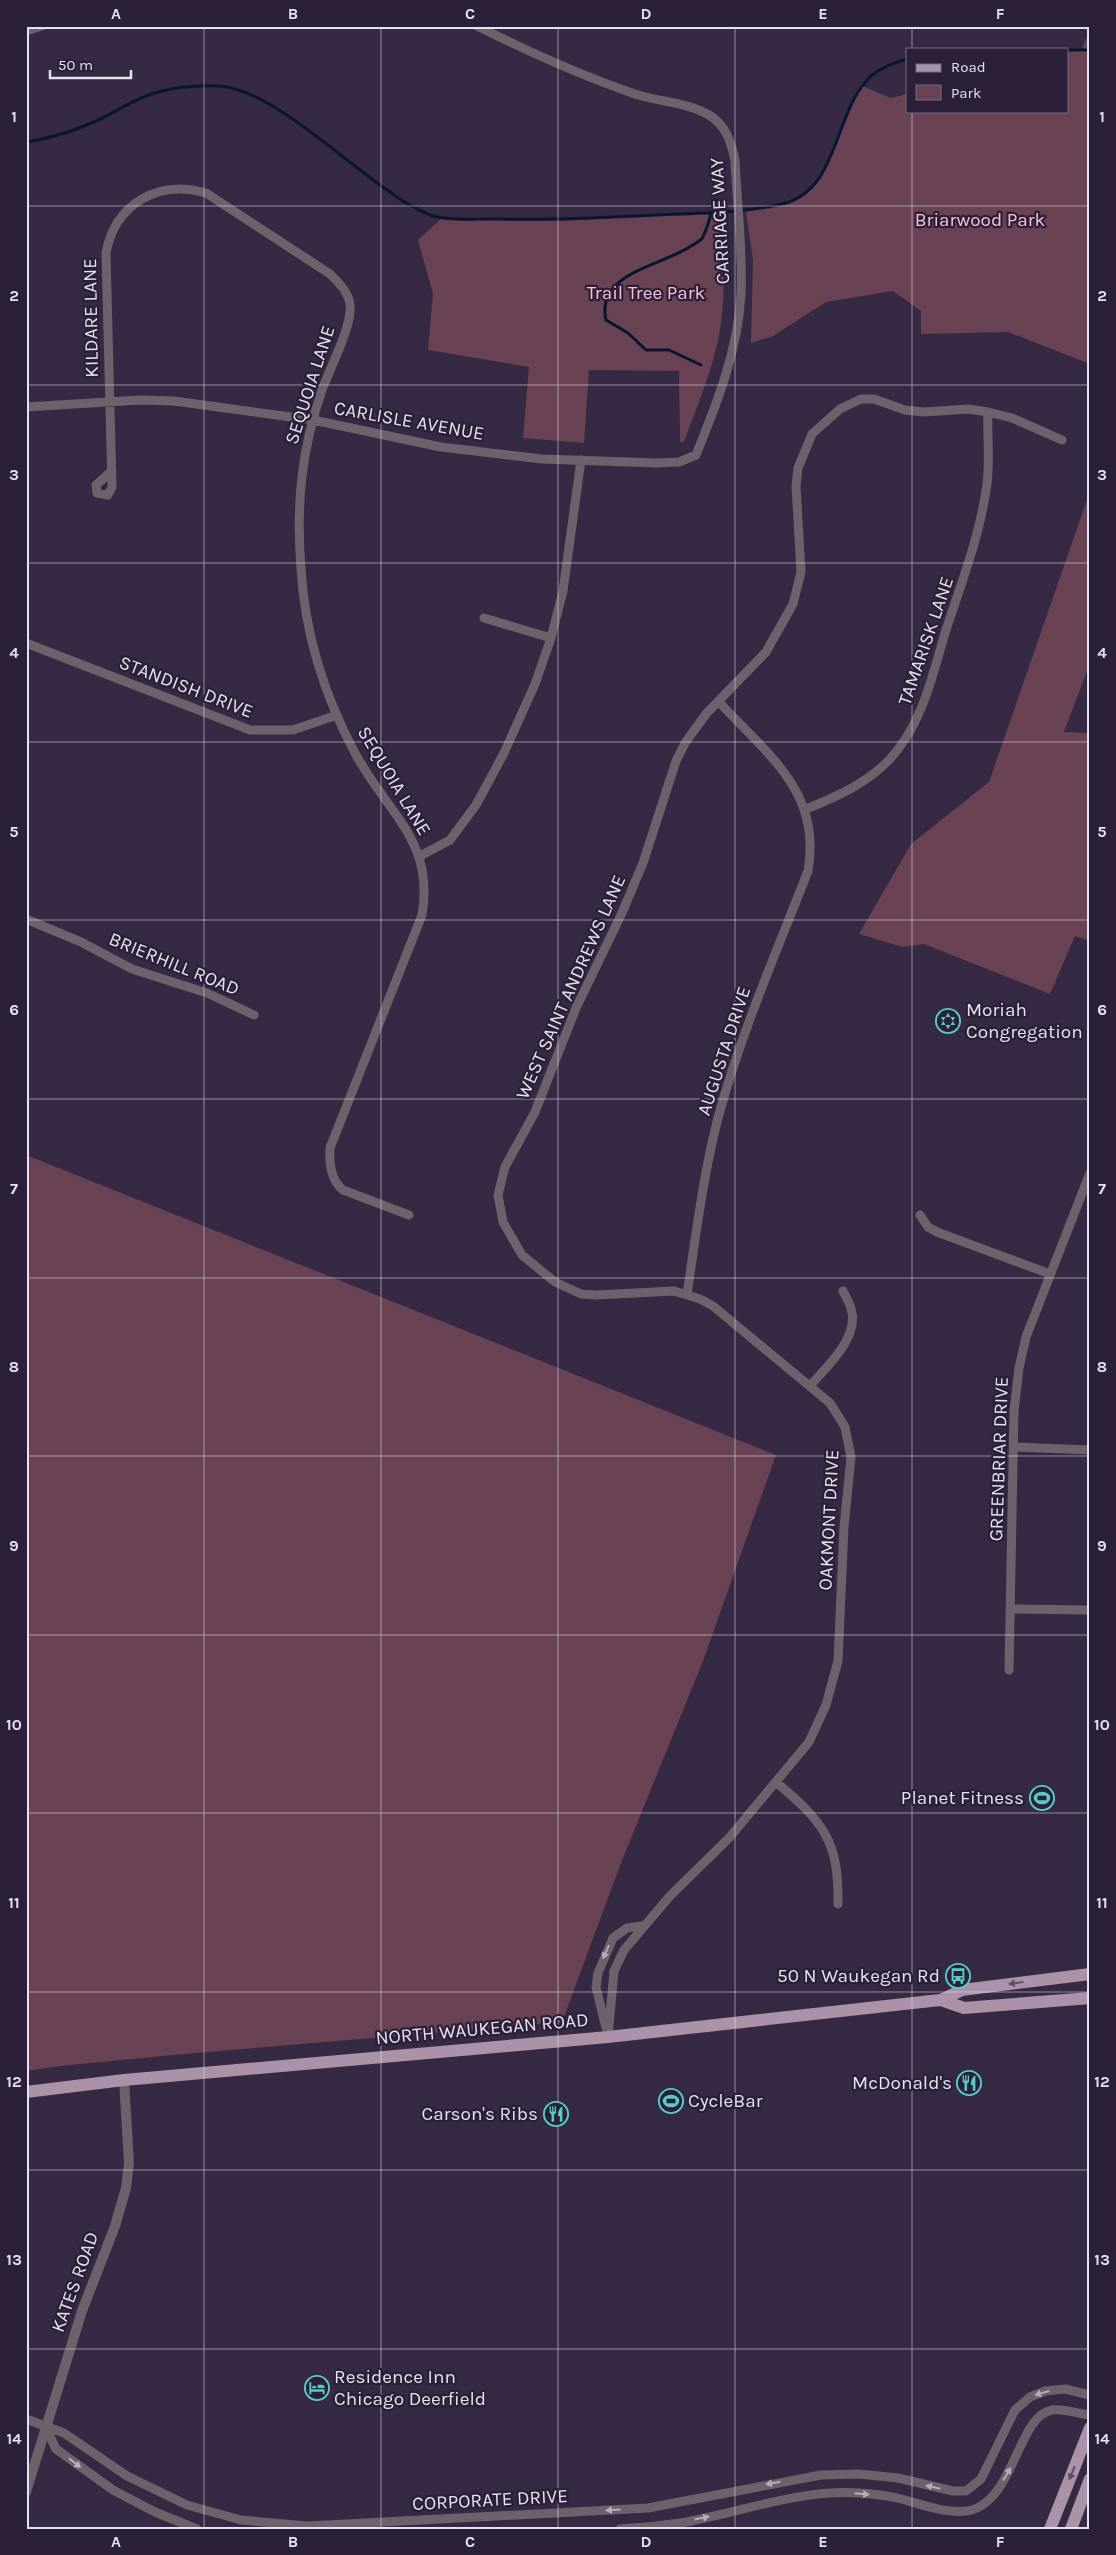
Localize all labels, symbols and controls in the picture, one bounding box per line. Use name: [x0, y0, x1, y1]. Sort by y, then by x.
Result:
text: A: [111, 4, 121, 23]
text: B: [288, 4, 298, 23]
text: C: [465, 4, 475, 23]
text: D: [641, 4, 652, 23]
text: E: [818, 4, 828, 23]
text: F: [996, 4, 1005, 23]
scale bar: [50, 48, 131, 80]
legend: [906, 48, 1068, 112]
text: 50 m: [58, 56, 93, 74]
text: Road: [951, 58, 986, 76]
text: Park: [951, 84, 981, 102]
text: 1: [11, 107, 17, 126]
text: 1: [1099, 107, 1105, 126]
street label: CARRIAGE WAY: [706, 157, 734, 285]
park label: Briarwood Park: [915, 209, 1046, 231]
street label: KILDARE LANE: [79, 258, 103, 378]
park label: Trail Tree Park: [587, 282, 706, 304]
text: 2: [9, 286, 19, 305]
text: 2: [1097, 286, 1107, 305]
street label: SEQUOIA LANE: [280, 323, 340, 447]
street label: CARLISLE AVENUE: [332, 397, 486, 445]
text: 3: [9, 465, 19, 484]
text: 3: [1097, 465, 1107, 484]
street label: TAMARISK LANE: [894, 574, 958, 708]
text: 4: [9, 643, 19, 662]
text: 4: [1097, 643, 1107, 662]
street label: STANDISH DRIVE: [116, 651, 256, 723]
street label: SEQUOIA LANE: [353, 722, 435, 840]
text: 5: [9, 822, 19, 841]
text: 5: [1097, 822, 1107, 841]
street label: WEST SAINT ANDREWS LANE: [512, 871, 630, 1103]
street label: BRIERHILL ROAD: [106, 928, 242, 1000]
street label: AUGUSTA DRIVE: [693, 984, 755, 1118]
place label: Moriah Congregation: [966, 999, 1083, 1043]
text: 6: [9, 1000, 19, 1019]
text: 6: [1097, 1000, 1107, 1019]
synagogue icon: Moriah Congregation: [935, 1008, 961, 1034]
text: 7: [10, 1179, 18, 1198]
text: 7: [1098, 1179, 1106, 1198]
text: 8: [9, 1357, 19, 1376]
text: 8: [1097, 1357, 1107, 1376]
street label: GREENBRIAR DRIVE: [985, 1376, 1013, 1542]
street label: OAKMONT DRIVE: [814, 1449, 844, 1591]
text: 9: [9, 1536, 19, 1555]
text: 9: [1097, 1536, 1107, 1555]
text: 10: [6, 1715, 22, 1734]
text: 10: [1094, 1715, 1110, 1734]
sports icon: Planet Fitness: [1029, 1785, 1055, 1811]
place label: Planet Fitness: [901, 1787, 1024, 1809]
text: 11: [8, 1893, 20, 1912]
text: 11: [1096, 1893, 1108, 1912]
one-way arrow: [601, 1945, 609, 1959]
bus stop icon: 50 N Waukegan Rd: [945, 1963, 971, 1989]
place label: 50 N Waukegan Rd: [777, 1965, 940, 1987]
one-way arrow: [1008, 1979, 1024, 1987]
street label: NORTH WAUKEGAN ROAD: [375, 2009, 589, 2049]
restaurant icon: McDonald's: [956, 2070, 982, 2096]
text: 12: [6, 2072, 22, 2091]
place label: McDonald's: [852, 2072, 952, 2094]
text: 12: [1094, 2072, 1110, 2091]
sports icon: CycleBar: [658, 2088, 684, 2114]
place label: CycleBar: [688, 2090, 763, 2112]
restaurant icon: Carson's Ribs: [543, 2101, 569, 2127]
place label: Carson's Ribs: [422, 2103, 538, 2125]
street label: KATES ROAD: [47, 2229, 103, 2335]
text: 13: [6, 2250, 22, 2269]
text: 13: [1094, 2250, 1110, 2269]
place label: Residence Inn Chicago Deerfield: [334, 2366, 486, 2410]
hotel icon: Residence Inn Chicago Deerfield: [304, 2375, 330, 2401]
one-way arrow: [1035, 2389, 1050, 2397]
text: 14: [6, 2429, 22, 2448]
text: 14: [1094, 2429, 1110, 2448]
one-way arrow: [68, 2458, 81, 2469]
one-way arrow: [1068, 2466, 1075, 2481]
one-way arrow: [1003, 2468, 1012, 2481]
one-way arrow: [764, 2480, 780, 2488]
one-way arrow: [926, 2483, 941, 2491]
street label: CORPORATE DRIVE: [412, 2485, 568, 2515]
one-way arrow: [855, 2490, 871, 2498]
one-way arrow: [604, 2506, 620, 2514]
one-way arrow: [695, 2514, 710, 2522]
text: A: [111, 2532, 121, 2551]
text: B: [288, 2532, 298, 2551]
text: C: [465, 2532, 475, 2551]
text: D: [641, 2532, 652, 2551]
text: E: [818, 2532, 828, 2551]
text: F: [996, 2532, 1005, 2551]

